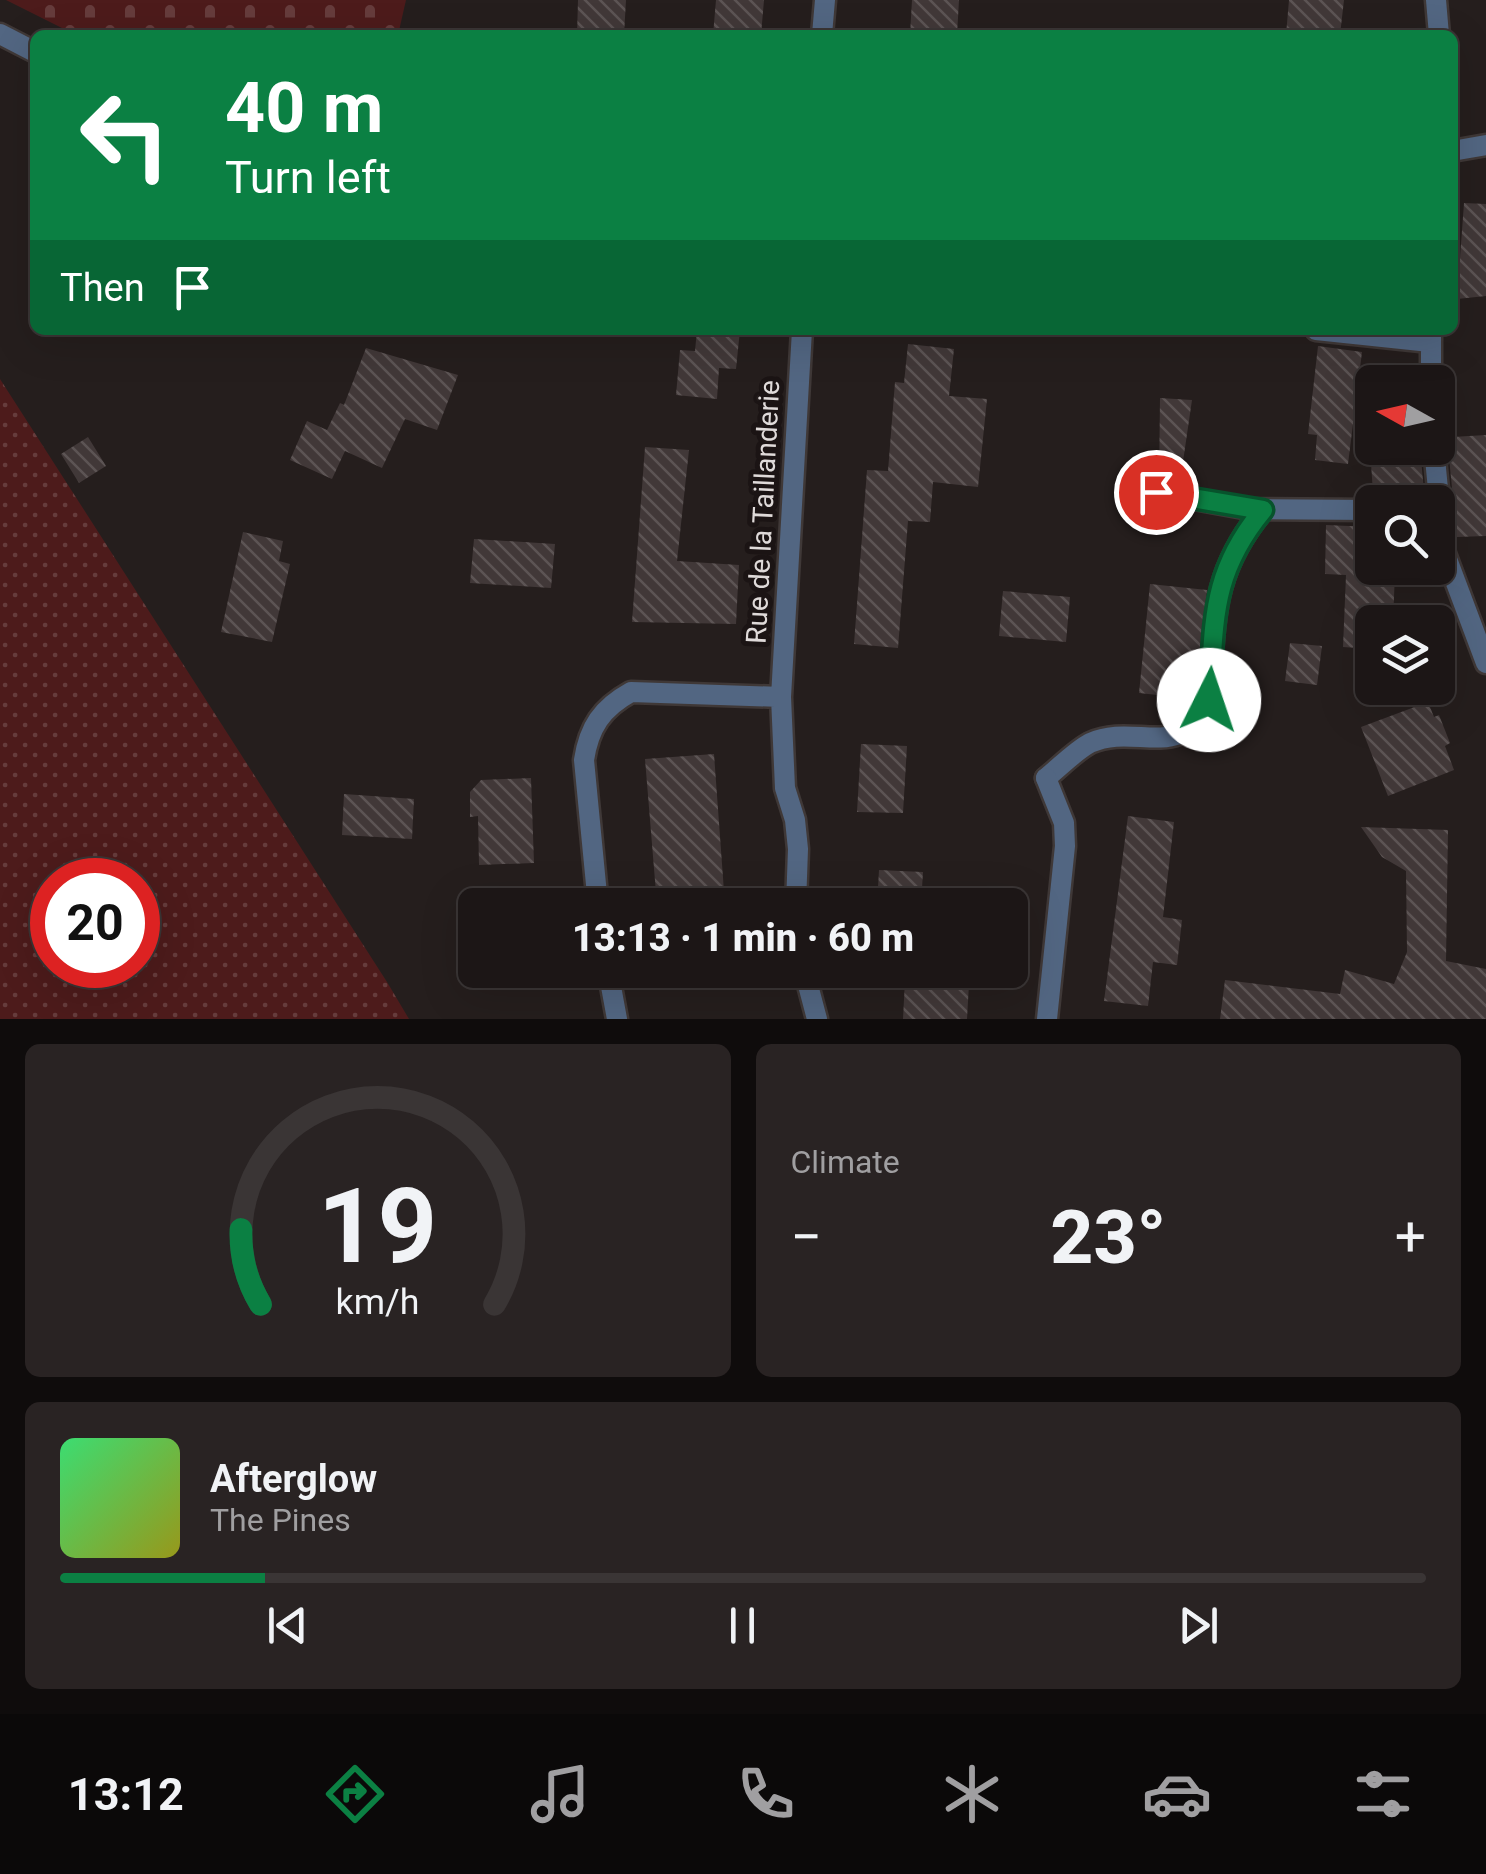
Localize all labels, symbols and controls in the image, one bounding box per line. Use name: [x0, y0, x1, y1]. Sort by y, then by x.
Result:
text: 40 m: [225, 67, 383, 149]
icon: left: [60, 70, 190, 200]
text: Turn left: [225, 151, 391, 204]
icon: arrive: [165, 260, 220, 315]
text: Then: [60, 266, 145, 310]
north arrow: [1355, 365, 1455, 465]
map controls: [1355, 365, 1455, 705]
street label: Rue de la Taillanderie: [740, 379, 786, 645]
pin: [1114, 450, 1199, 535]
icon: arrive: [1129, 465, 1184, 520]
button: search: [1355, 485, 1455, 585]
button: layers: [1355, 605, 1455, 705]
position arrow: [1157, 648, 1261, 752]
speed limit sign: 20: [30, 858, 160, 988]
text: 13:13 · 1 min · 60 m: [572, 916, 914, 960]
text: Climate: [791, 1143, 900, 1181]
text: 19: [318, 1166, 437, 1287]
text: 23°: [1050, 1193, 1166, 1281]
text: −: [791, 1205, 822, 1269]
text: +: [1395, 1205, 1426, 1269]
text: km/h: [336, 1281, 420, 1323]
text: Afterglow: [210, 1457, 377, 1501]
text: The Pines: [210, 1501, 351, 1539]
icon: previous: [260, 1598, 315, 1653]
icon: pause: [715, 1598, 770, 1653]
icon: next: [1171, 1598, 1226, 1653]
icon: directions: [320, 1759, 390, 1829]
icon: music: [525, 1759, 595, 1829]
icon: phone: [731, 1759, 801, 1829]
icon: climate: [937, 1759, 1007, 1829]
icon: car: [1142, 1759, 1212, 1829]
icon: filters: [1348, 1759, 1418, 1829]
text: 13:12: [68, 1768, 184, 1821]

